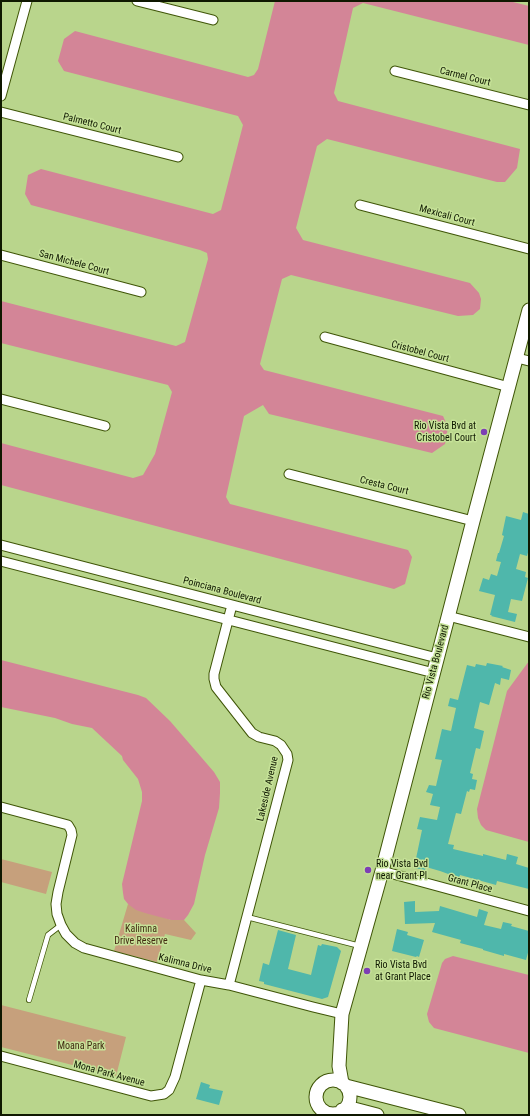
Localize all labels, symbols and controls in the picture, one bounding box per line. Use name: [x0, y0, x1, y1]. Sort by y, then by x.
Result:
street label: Carmel Court: [438, 65, 492, 89]
street label: Palmetto Court: [62, 111, 122, 137]
street label: Mexicali Court: [418, 203, 476, 229]
street label: San Michele Court: [38, 248, 110, 278]
street label: Cristobel Court: [390, 339, 450, 365]
place label: Rio Vista Bvd at Cristobel Court: [414, 420, 476, 444]
marker: Rio Vista Bvd at Cristobel Court: [479, 427, 489, 437]
street label: Cresta Court: [358, 474, 410, 498]
street label: Poinciana Boulevard: [182, 575, 262, 607]
street label: Rio Vista Boulevard: [420, 623, 452, 701]
street label: Lakeside Avenue: [255, 755, 281, 823]
place label: Rio Vista Bvd near Grant Pl: [376, 858, 428, 882]
marker: Rio Vista Bvd near Grant Pl: [363, 865, 373, 875]
street label: Grant Place: [446, 872, 494, 896]
park label: Kalimna Drive Reserve: [114, 923, 168, 946]
street label: Kalimna Drive: [157, 952, 213, 976]
place label: Rio Vista Bvd at Grant Place: [375, 959, 431, 982]
marker: Rio Vista Bvd at Grant Place: [362, 966, 372, 976]
park label: Moana Park: [57, 1040, 105, 1052]
street label: Mona Park Avenue: [72, 1059, 146, 1089]

